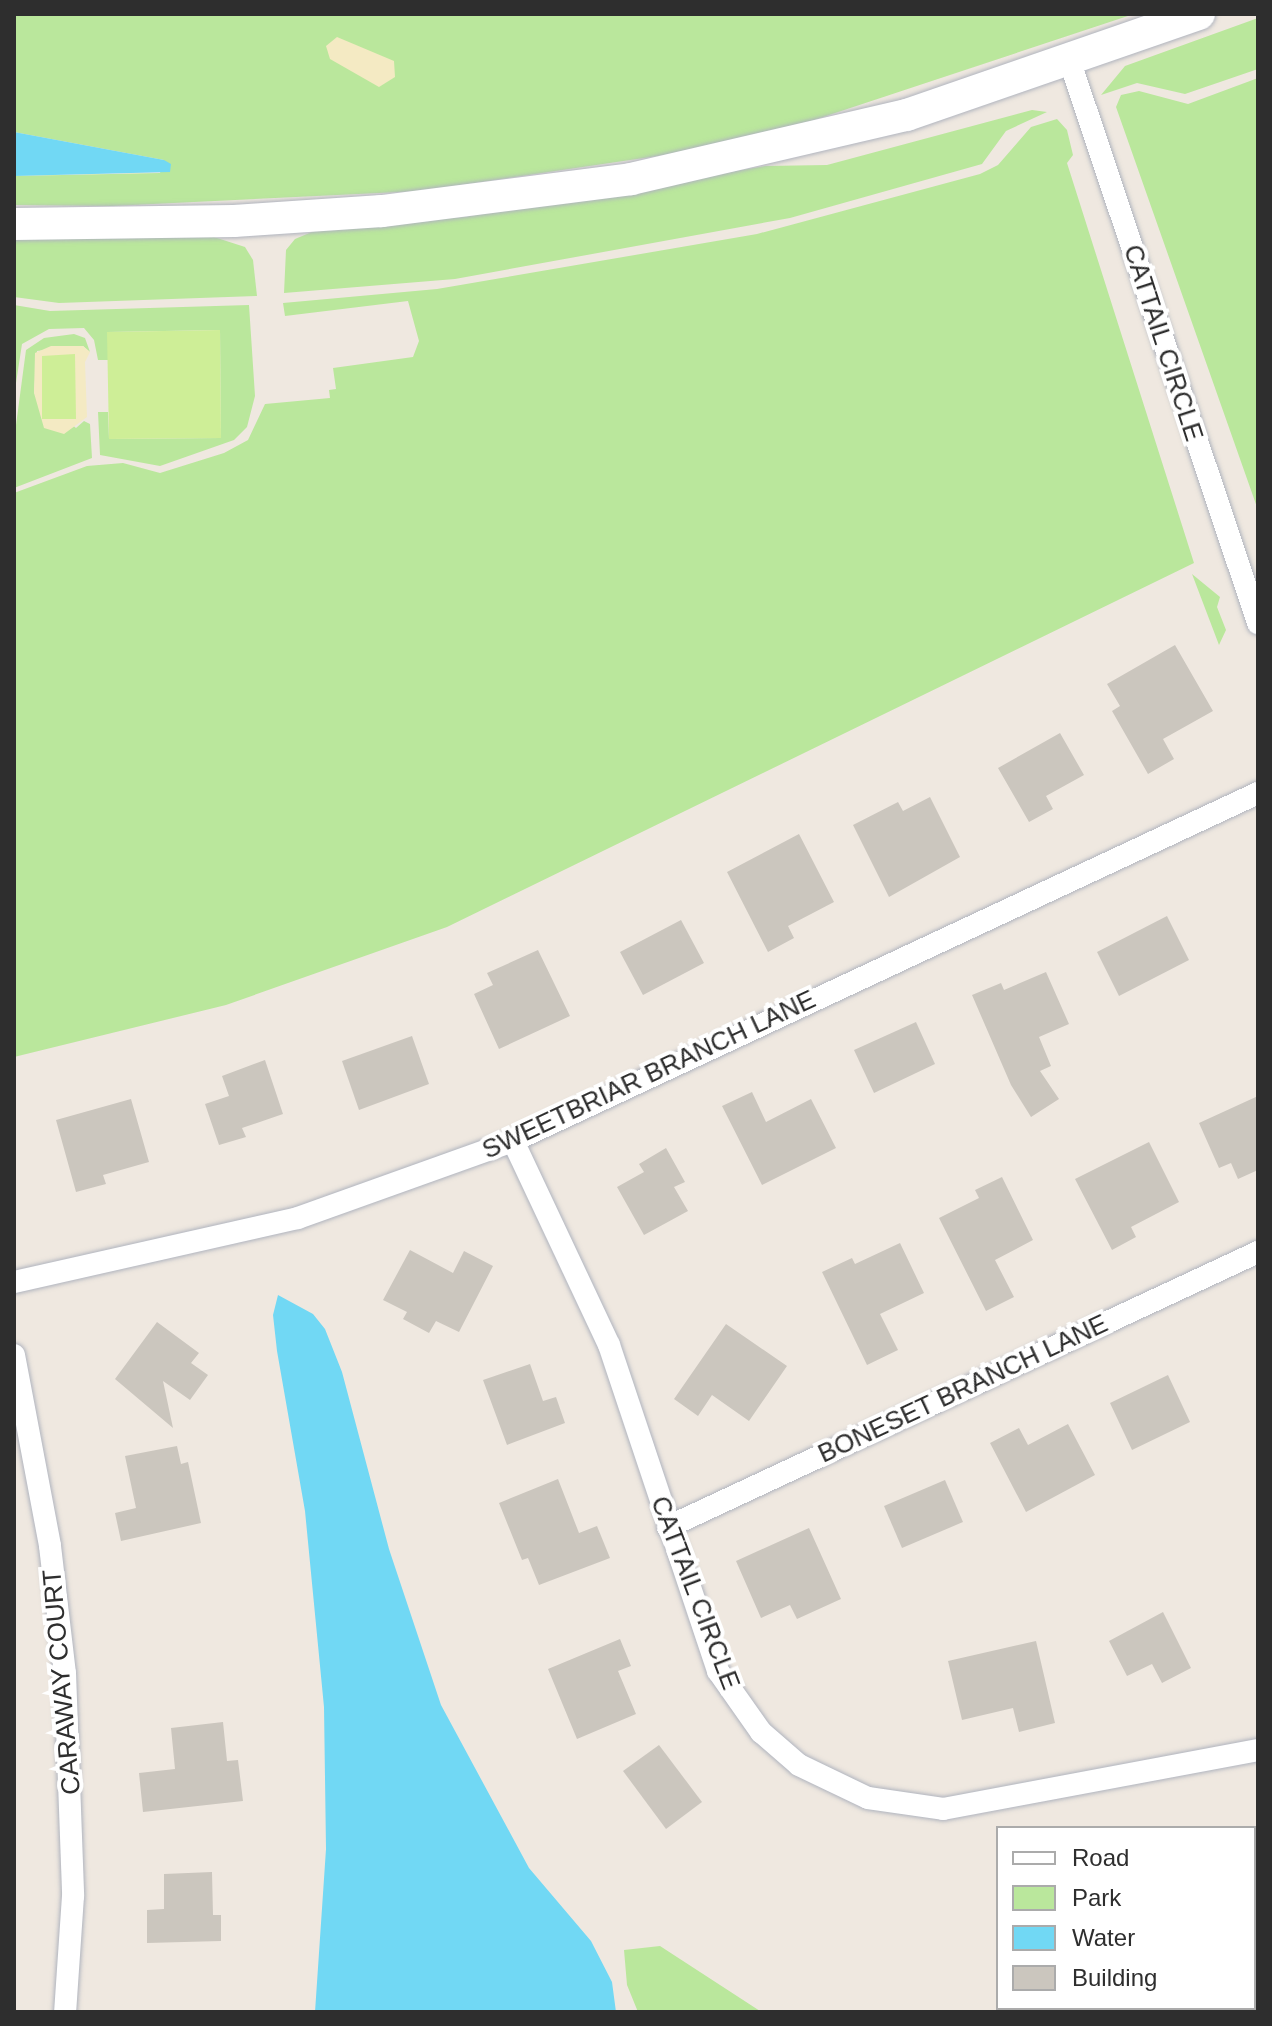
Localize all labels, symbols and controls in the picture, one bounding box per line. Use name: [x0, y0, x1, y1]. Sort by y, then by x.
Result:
street label: CATTAIL CIRCLE: [1116, 240, 1210, 446]
street label: SWEETBRIAR BRANCH LANE: [477, 984, 821, 1166]
street label: BONESET BRANCH LANE: [813, 1308, 1113, 1470]
street label: CATTAIL CIRCLE: [644, 1491, 746, 1695]
street label: CARAWAY COURT: [37, 1568, 87, 1796]
legend: [996, 1826, 1256, 2010]
text: Road: [1072, 1844, 1129, 1871]
text: Park: [1072, 1884, 1121, 1911]
text: Water: [1072, 1924, 1135, 1951]
text: Building: [1072, 1964, 1157, 1991]

